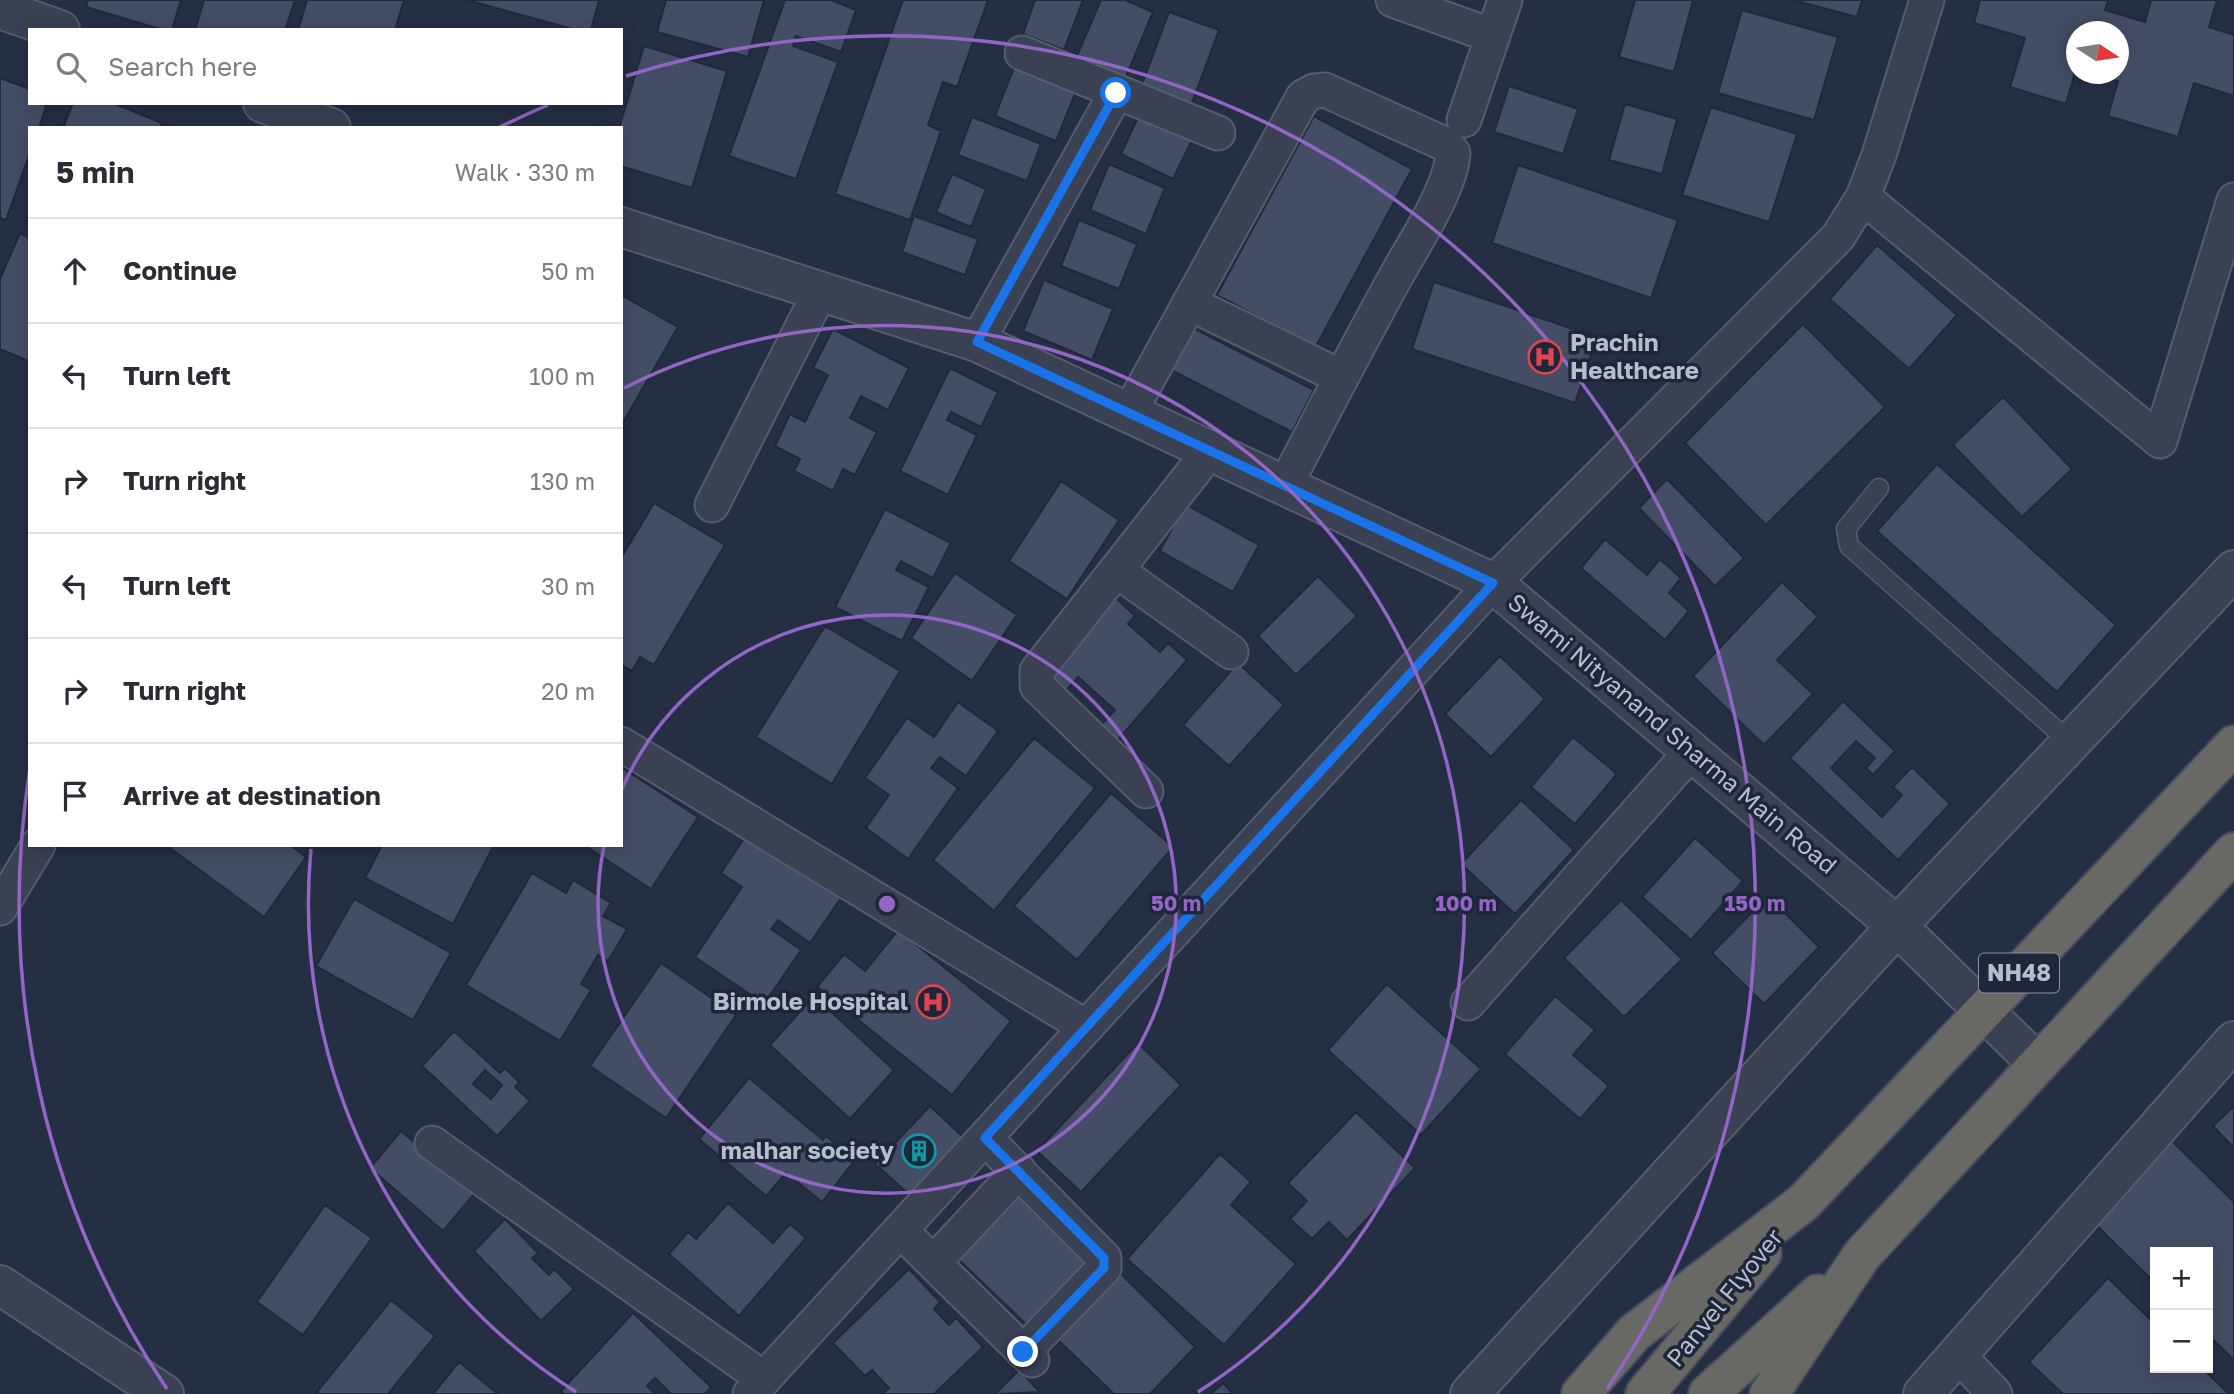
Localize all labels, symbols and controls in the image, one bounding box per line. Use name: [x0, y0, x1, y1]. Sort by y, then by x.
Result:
north arrow: [2066, 21, 2129, 84]
search box: [28, 28, 623, 105]
icon: search: [52, 48, 90, 86]
text: Search here: [108, 51, 257, 82]
route start: [1100, 77, 1131, 108]
text: 5 min: [56, 154, 134, 190]
text: Walk · 330 m: [455, 158, 595, 186]
icon: ahead: [56, 252, 94, 290]
text: Continue: [123, 255, 237, 286]
text: 50 m: [541, 257, 595, 285]
place label: Prachin Healthcare: [1570, 327, 1699, 384]
hospital icon: Prachin Healthcare: [1526, 338, 1564, 376]
icon: left: [56, 357, 94, 395]
text: Turn left: [123, 360, 231, 391]
text: 100 m: [529, 362, 595, 390]
icon: right: [56, 462, 94, 500]
text: Turn right: [123, 465, 246, 496]
text: 130 m: [530, 467, 595, 495]
icon: left: [56, 567, 94, 605]
text: Turn left: [123, 570, 231, 601]
text: 30 m: [541, 572, 595, 600]
street label: Swami Nityanand Sharma Main Road: [1503, 587, 1843, 879]
icon: right: [56, 672, 94, 710]
text: Turn right: [123, 675, 246, 706]
text: 20 m: [541, 677, 595, 705]
icon: arrive: [56, 777, 94, 815]
text: Arrive at destination: [123, 780, 381, 811]
text: 50 m: [1151, 890, 1201, 916]
text: 100 m: [1435, 890, 1497, 916]
text: 150 m: [1725, 890, 1785, 916]
centre of rings: [875, 892, 899, 916]
road number: NH48: [1979, 954, 2059, 992]
hospital icon: Birmole Hospital: [914, 983, 952, 1021]
place label: Birmole Hospital: [713, 986, 908, 1015]
building icon: malhar society: [900, 1132, 938, 1170]
place label: malhar society: [721, 1135, 895, 1164]
street label: Panvel Flyover: [1660, 1222, 1788, 1372]
map controls: [2150, 1247, 2213, 1373]
button: +: [2150, 1247, 2213, 1310]
button: −: [2150, 1310, 2213, 1373]
route end: [1007, 1336, 1038, 1367]

